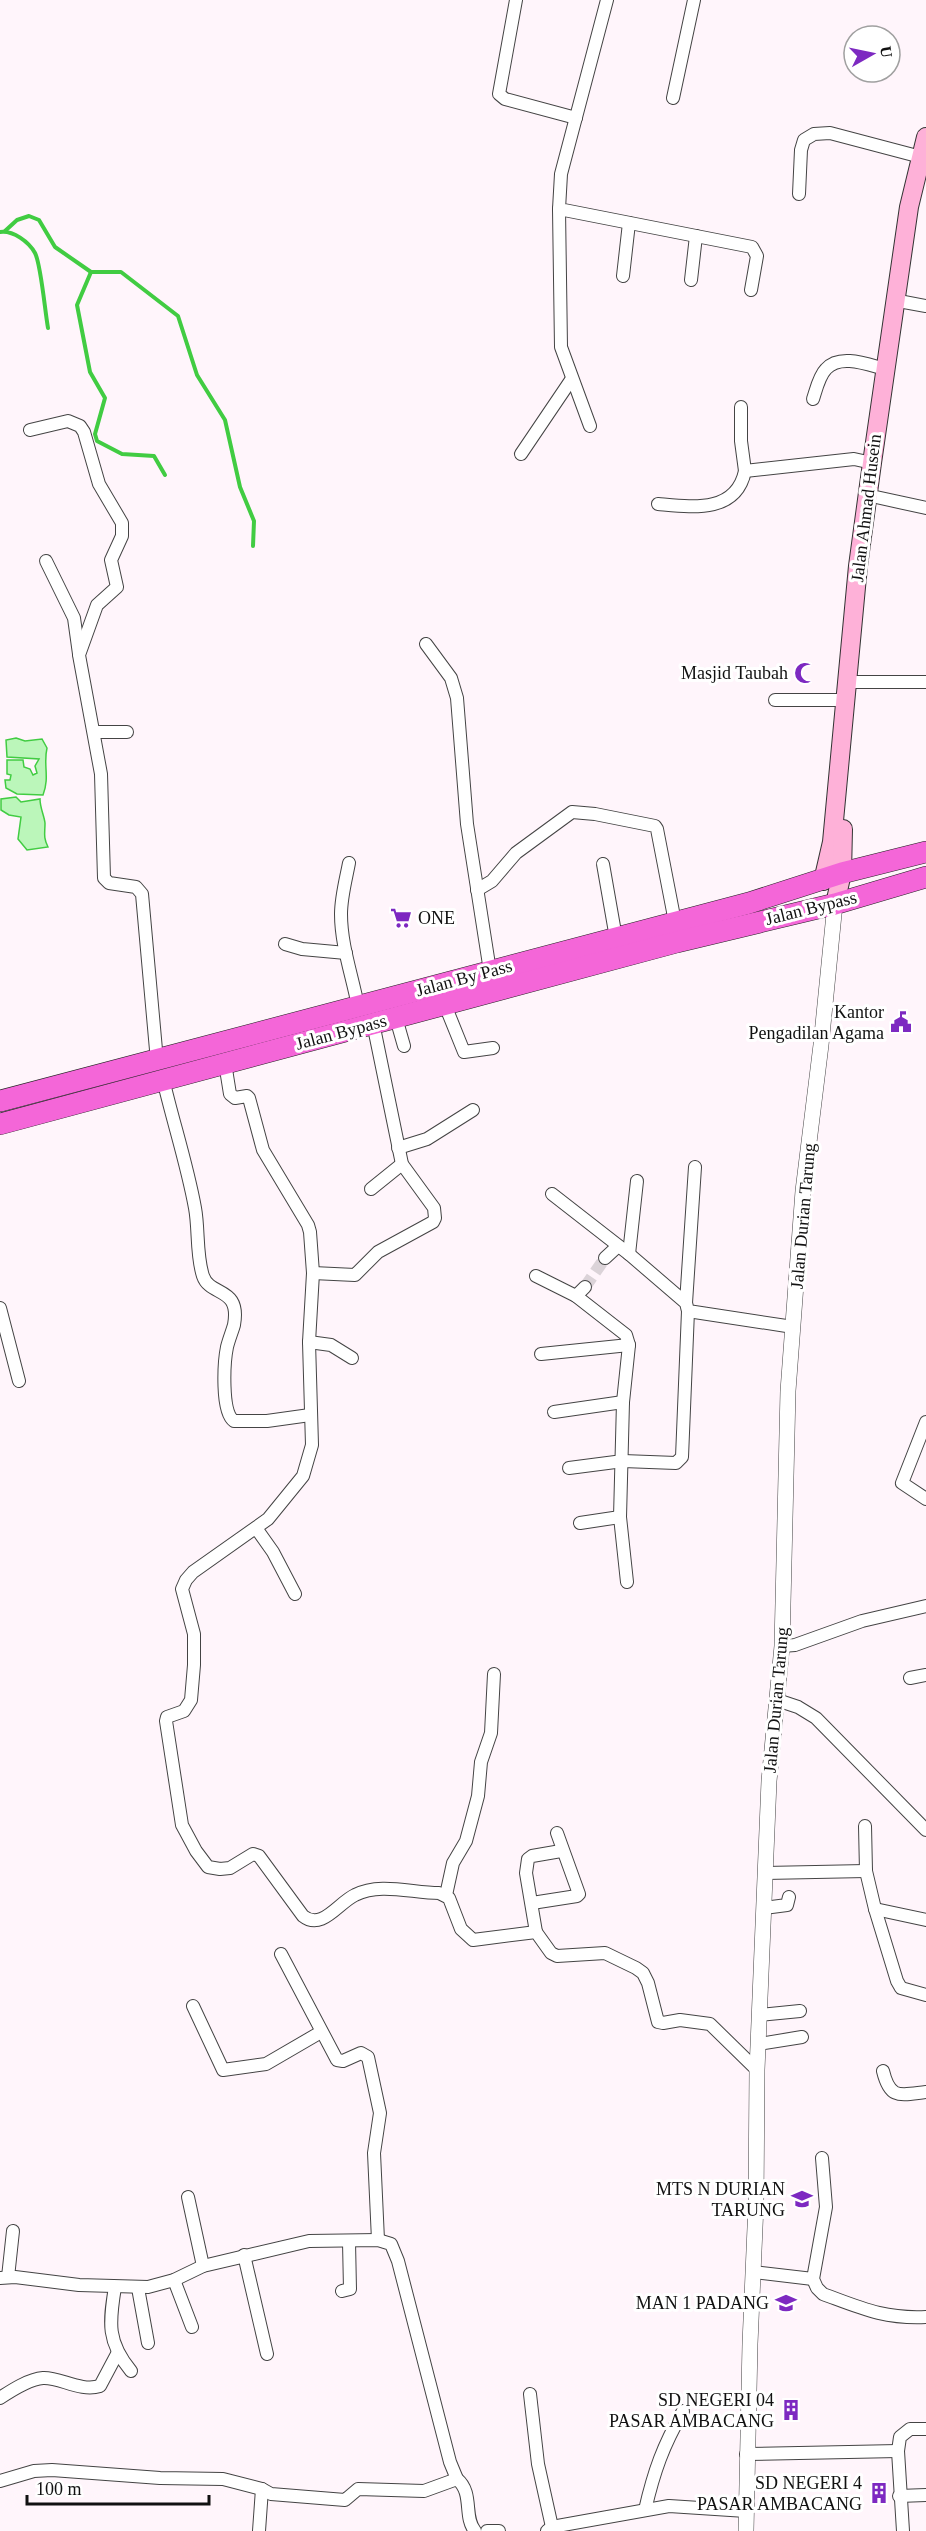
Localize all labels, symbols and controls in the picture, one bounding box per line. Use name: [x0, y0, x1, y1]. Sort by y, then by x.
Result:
north arrow: [842, 24, 902, 84]
text: U: [877, 45, 896, 59]
street label: Jalan Ahmad Husein: [847, 433, 885, 583]
mosque icon: Masjid Taubah: [793, 661, 817, 685]
place label: Masjid Taubah: [681, 663, 788, 683]
street label: Jalan Bypass: [763, 887, 859, 929]
supermarket icon: ONE: [389, 906, 413, 930]
place label: ONE: [418, 908, 455, 928]
street label: Jalan By Pass: [414, 956, 514, 1000]
place label: Kantor Pengadilan Agama: [749, 1002, 884, 1043]
street label: Jalan Bypass: [293, 1010, 389, 1054]
public building icon: Kantor Pengadilan Agama: [889, 1010, 913, 1034]
street label: Jalan Durian Tarung: [787, 1142, 819, 1290]
street label: Jalan Durian Tarung: [760, 1626, 792, 1774]
place label: MTS N DURIAN TARUNG: [656, 2179, 785, 2220]
school or university icon: MTS N DURIAN TARUNG: [790, 2187, 814, 2211]
school or university icon: MAN 1 PADANG: [774, 2291, 798, 2315]
place label: MAN 1 PADANG: [636, 2293, 769, 2313]
place label: SD NEGERI 04 PASAR AMBACANG: [609, 2390, 774, 2431]
building icon: SD NEGERI 04 PASAR AMBACANG: [779, 2398, 803, 2422]
scale bar: [27, 2468, 208, 2506]
place label: SD NEGERI 4 PASAR AMBACANG: [697, 2473, 862, 2514]
text: 100 m: [36, 2479, 82, 2499]
building icon: SD NEGERI 4 PASAR AMBACANG: [867, 2481, 891, 2505]

